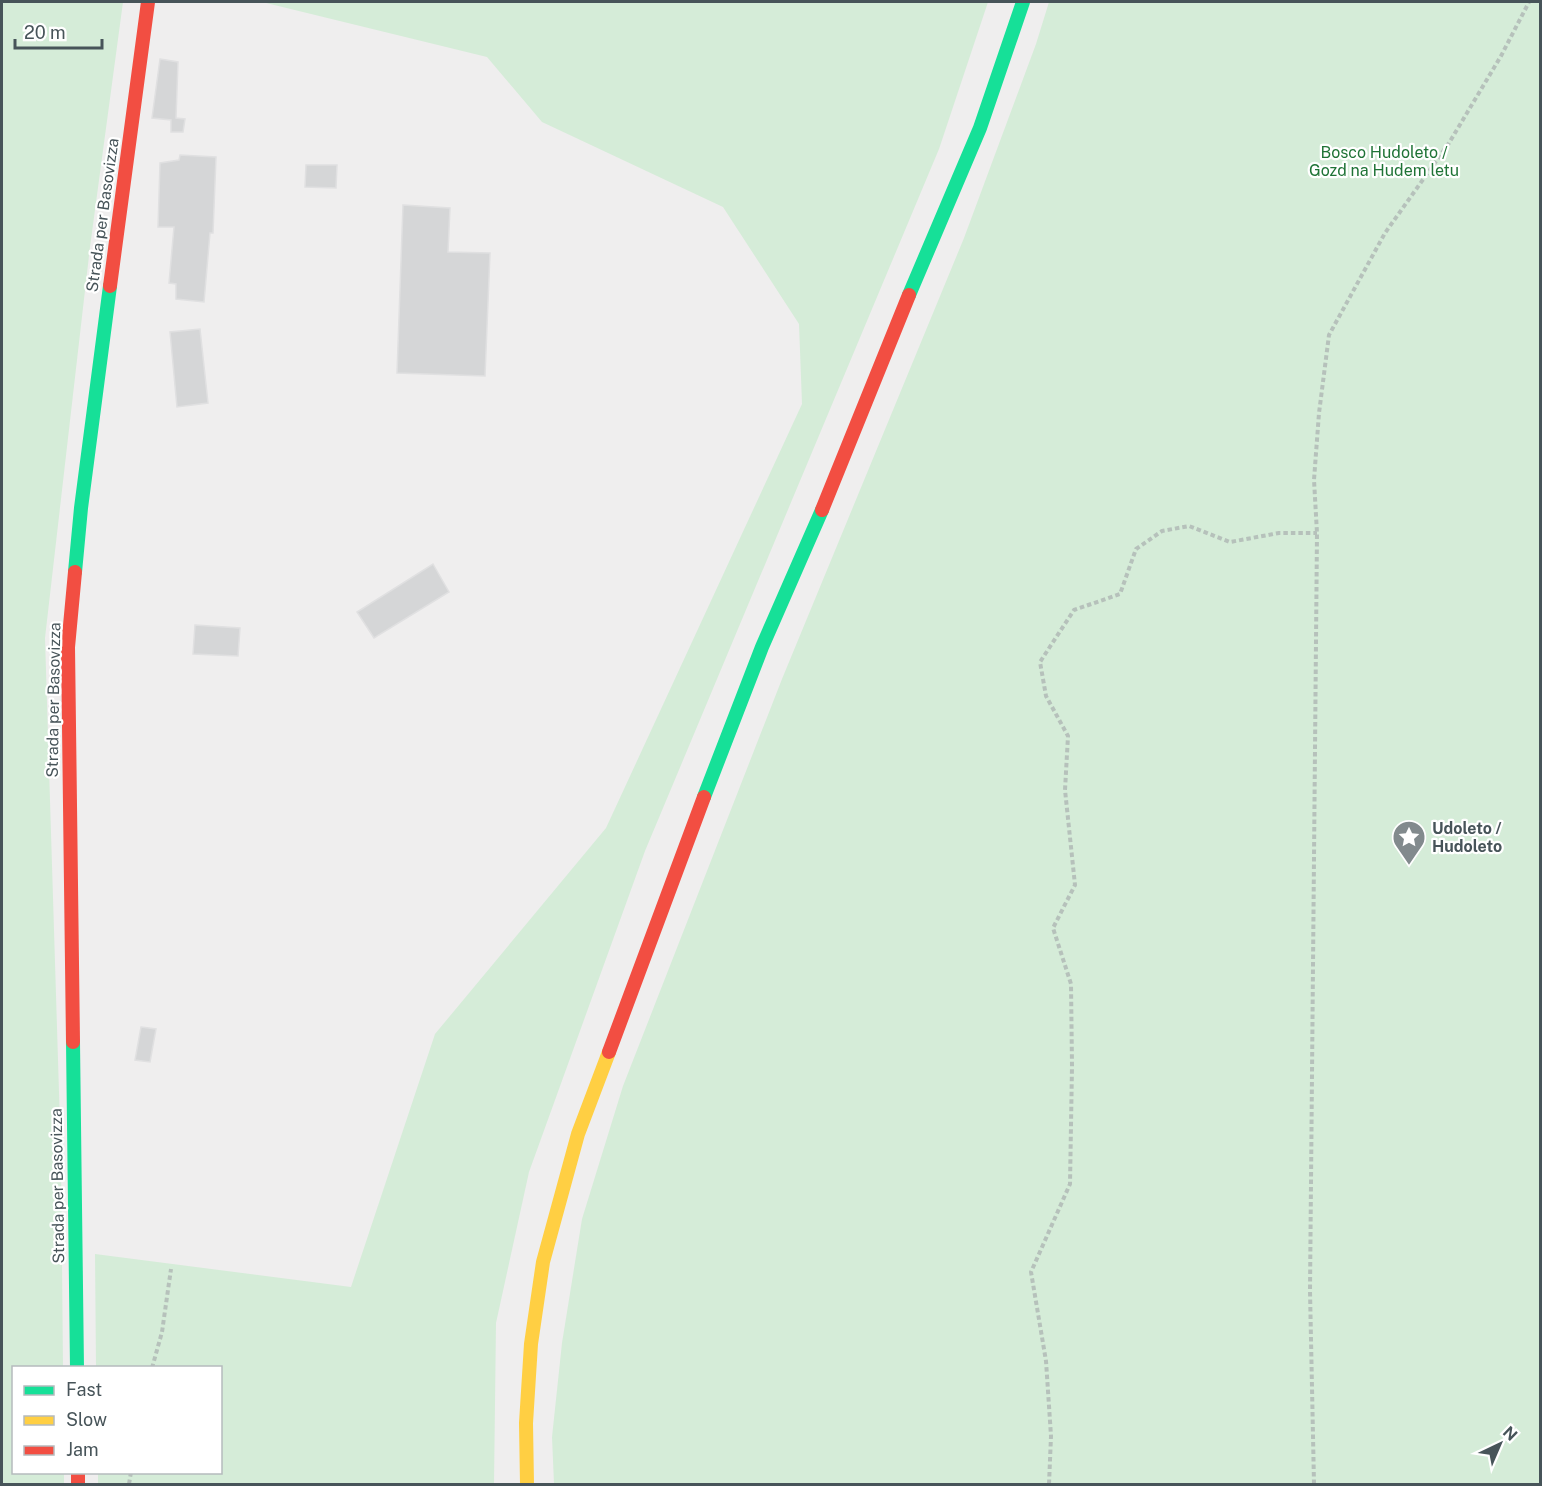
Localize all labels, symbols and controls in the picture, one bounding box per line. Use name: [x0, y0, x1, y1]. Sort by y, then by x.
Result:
scale bar: [15, 12, 102, 50]
text: 20 m: [24, 22, 66, 43]
street label: Strada per Basovizza: [82, 137, 123, 293]
park label: Bosco Hudoleto / Gozd na Hudem letu: [1309, 143, 1459, 180]
street label: Strada per Basovizza: [43, 622, 64, 778]
place icon: Udoleto / Hudoleto: [1391, 819, 1427, 866]
place label: Udoleto / Hudoleto: [1432, 819, 1502, 856]
street label: Strada per Basovizza: [47, 1108, 68, 1264]
legend: [12, 1366, 222, 1474]
text: Fast: [66, 1379, 102, 1400]
text: Slow: [66, 1409, 107, 1430]
north arrow: [1470, 1414, 1530, 1474]
text: N: [1499, 1422, 1521, 1445]
text: Jam: [66, 1439, 99, 1460]

